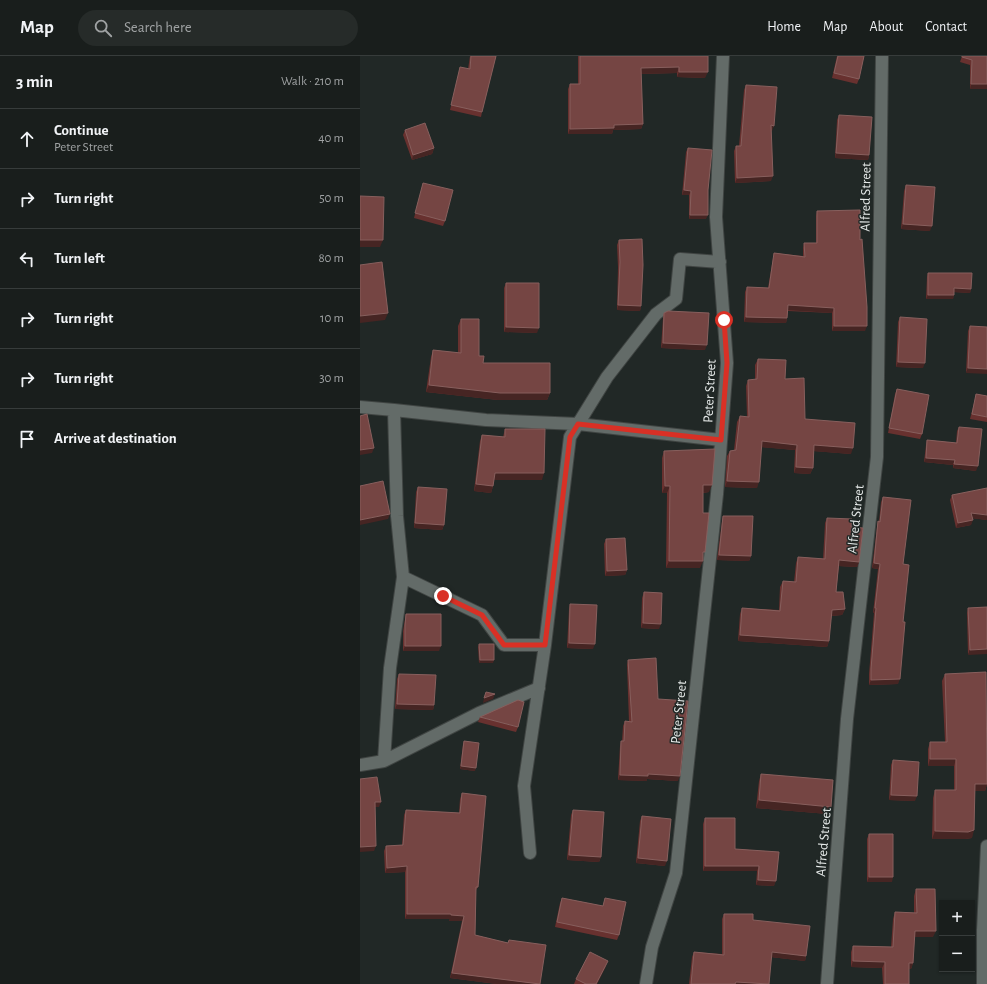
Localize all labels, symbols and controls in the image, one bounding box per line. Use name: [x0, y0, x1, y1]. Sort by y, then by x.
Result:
search box: [78, 10, 358, 46]
icon: search: [92, 17, 114, 39]
text: Map: [20, 18, 54, 37]
text: Search here: [124, 20, 192, 35]
text: Home: [767, 20, 801, 34]
text: Map: [823, 20, 847, 34]
text: About: [869, 20, 903, 34]
text: Contact: [925, 20, 967, 34]
text: 3 min: [16, 73, 53, 90]
text: Walk · 210 m: [281, 75, 344, 88]
text: Continue: [54, 123, 109, 138]
icon: ahead: [16, 128, 38, 150]
text: 40 m: [318, 132, 344, 145]
text: Peter Street: [54, 141, 113, 154]
street label: Alfred Street: [858, 162, 874, 232]
icon: right: [16, 188, 38, 210]
text: Turn right: [54, 191, 113, 206]
text: 50 m: [319, 192, 344, 205]
icon: left: [16, 248, 38, 270]
text: Turn left: [54, 251, 105, 266]
text: 80 m: [318, 252, 344, 265]
icon: right: [16, 308, 38, 330]
text: Turn right: [54, 311, 113, 326]
route start: [715, 311, 733, 329]
text: 10 m: [320, 312, 344, 325]
street label: Peter Street: [701, 358, 719, 423]
icon: right: [16, 368, 38, 390]
text: Turn right: [54, 371, 113, 386]
text: 30 m: [319, 372, 344, 385]
icon: arrive: [16, 428, 38, 450]
text: Arrive at destination: [54, 431, 177, 446]
street label: Alfred Street: [845, 483, 867, 554]
route end: [434, 587, 452, 605]
street label: Peter Street: [669, 679, 689, 744]
street label: Alfred Street: [814, 806, 834, 877]
map controls: [939, 900, 975, 972]
button: +: [939, 900, 975, 936]
button: −: [939, 936, 975, 972]

